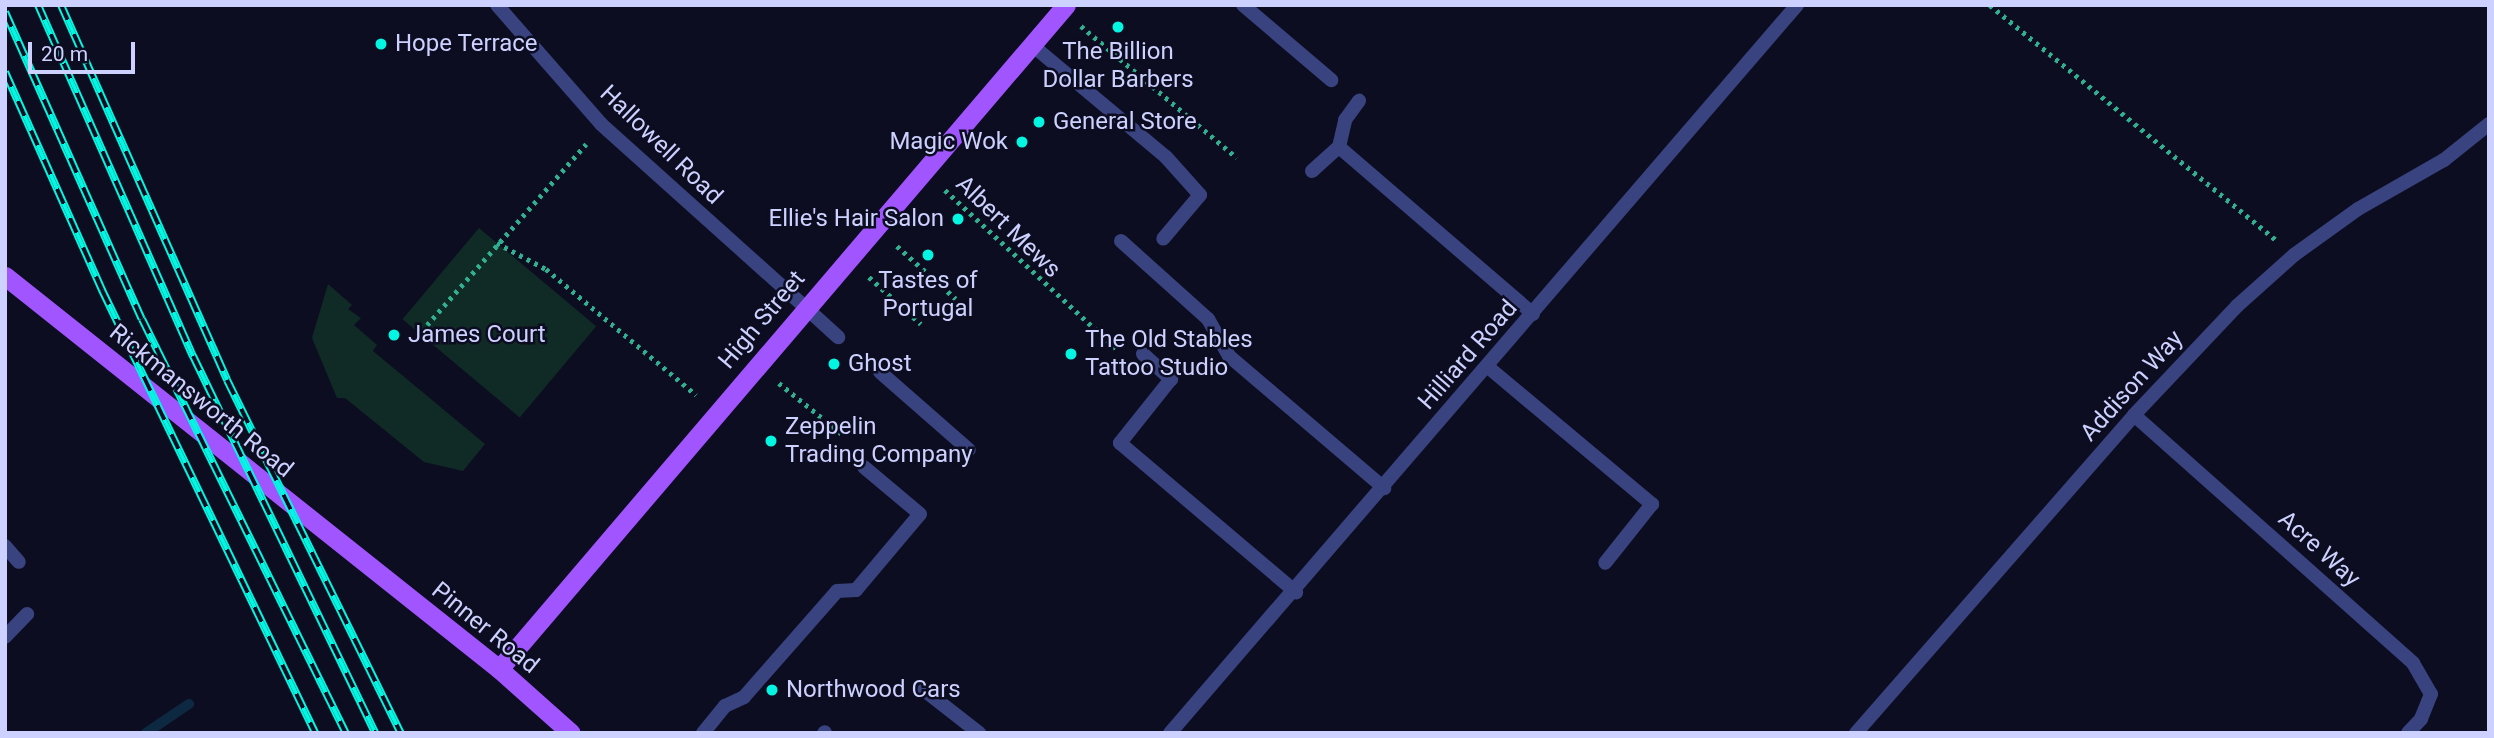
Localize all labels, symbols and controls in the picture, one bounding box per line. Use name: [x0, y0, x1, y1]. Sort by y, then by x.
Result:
marker: The Billion Dollar Barbers: [1110, 19, 1126, 35]
scale bar: [32, 28, 138, 72]
place label: Hope Terrace: [395, 30, 538, 58]
marker: Hope Terrace: [373, 36, 389, 52]
place label: The Billion Dollar Barbers: [1042, 38, 1194, 94]
text: 20 m: [41, 42, 88, 66]
street label: Hallowell Road: [594, 79, 728, 211]
place label: General Store: [1053, 108, 1197, 136]
marker: General Store: [1031, 114, 1047, 130]
place label: Magic Wok: [889, 128, 1008, 156]
marker: Magic Wok: [1014, 134, 1030, 150]
street label: Albert Mews: [950, 170, 1066, 284]
place label: Ellie's Hair Salon: [769, 205, 944, 233]
marker: Ellie's Hair Salon: [950, 211, 966, 227]
marker: Tastes of Portugal: [920, 247, 936, 263]
street label: High Street: [713, 265, 811, 375]
place label: Tastes of Portugal: [878, 267, 978, 323]
street label: Hilliard Road: [1413, 294, 1523, 416]
street label: Rickmansworth Road: [103, 318, 299, 484]
place label: James Court: [408, 321, 546, 349]
street label: Addison Way: [2075, 325, 2189, 447]
place label: The Old Stables Tattoo Studio: [1085, 326, 1253, 382]
marker: James Court: [386, 327, 402, 343]
marker: The Old Stables Tattoo Studio: [1063, 346, 1079, 362]
place label: Ghost: [848, 350, 911, 378]
marker: Ghost: [826, 356, 842, 372]
place label: Zeppelin Trading Company: [785, 413, 973, 469]
marker: Zeppelin Trading Company: [763, 433, 779, 449]
street label: Acre Way: [2272, 505, 2366, 593]
street label: Pinner Road: [426, 576, 544, 680]
place label: Northwood Cars: [786, 676, 961, 704]
marker: Northwood Cars: [764, 682, 780, 698]

